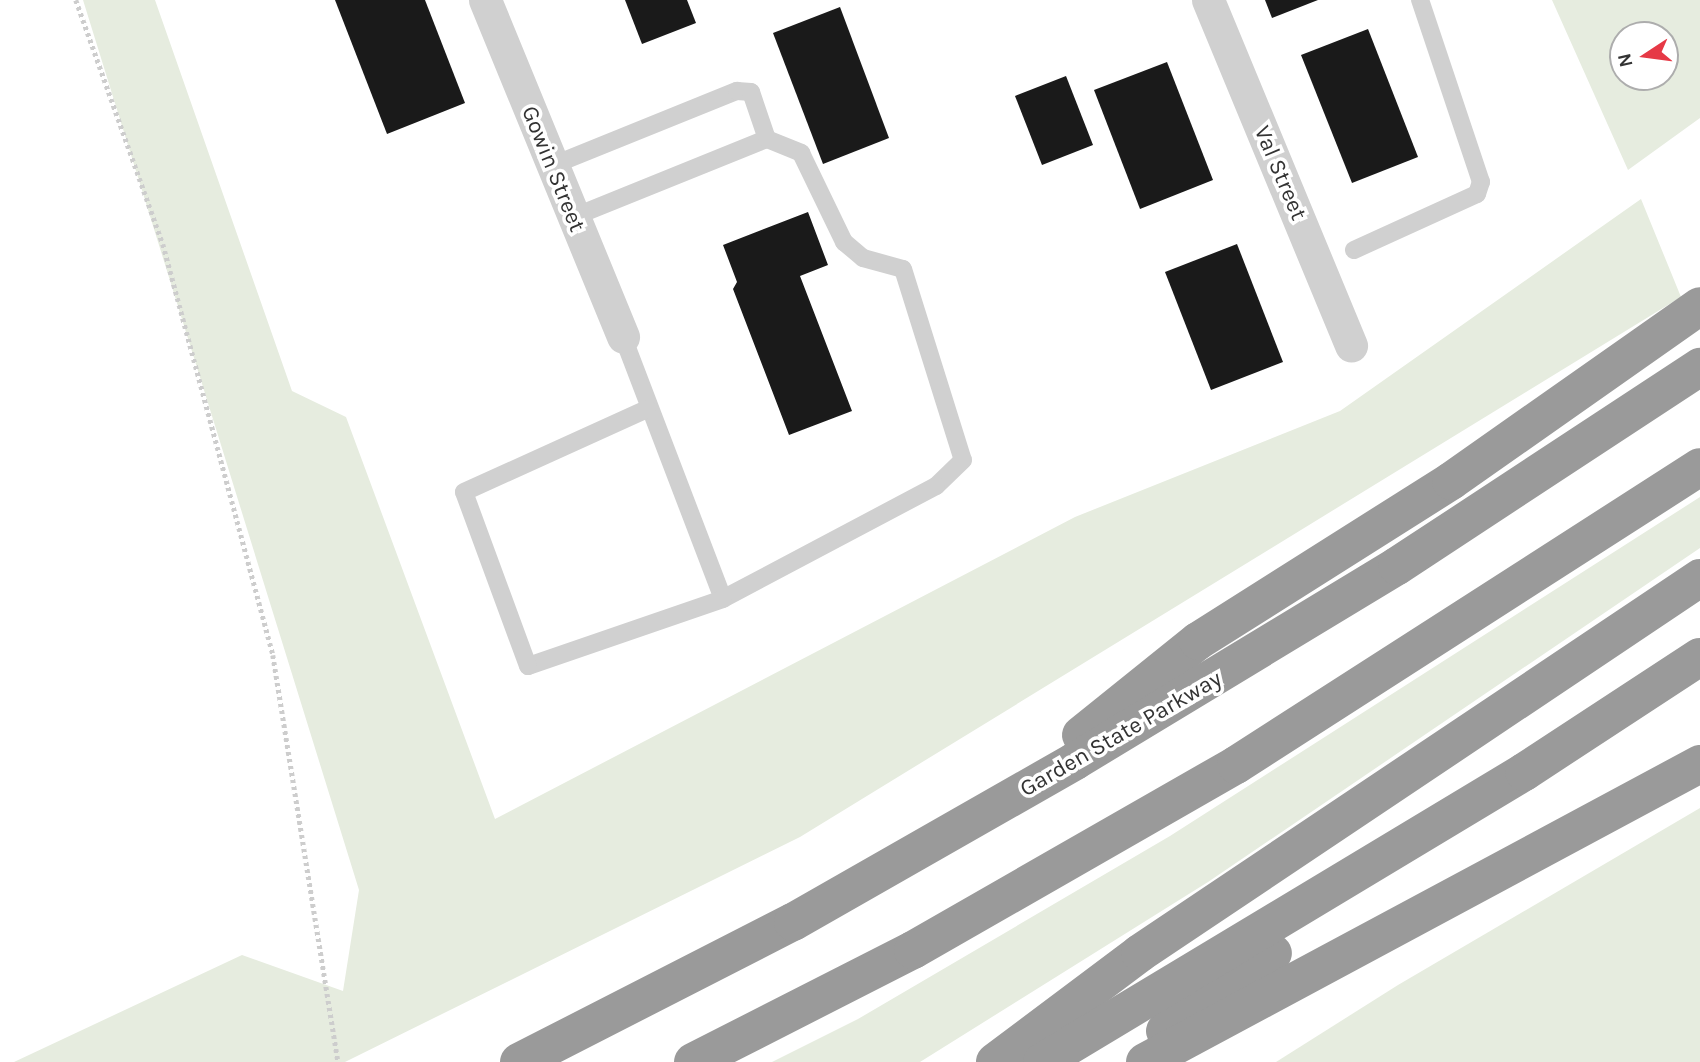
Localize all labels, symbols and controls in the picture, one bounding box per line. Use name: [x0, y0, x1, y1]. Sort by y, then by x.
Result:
north arrow: [1609, 21, 1679, 91]
text: N: [1613, 51, 1638, 69]
street label: Gowin Street: [515, 102, 591, 236]
street label: Val Street: [1248, 122, 1312, 224]
street label: Garden State Parkway: [1015, 665, 1227, 803]

